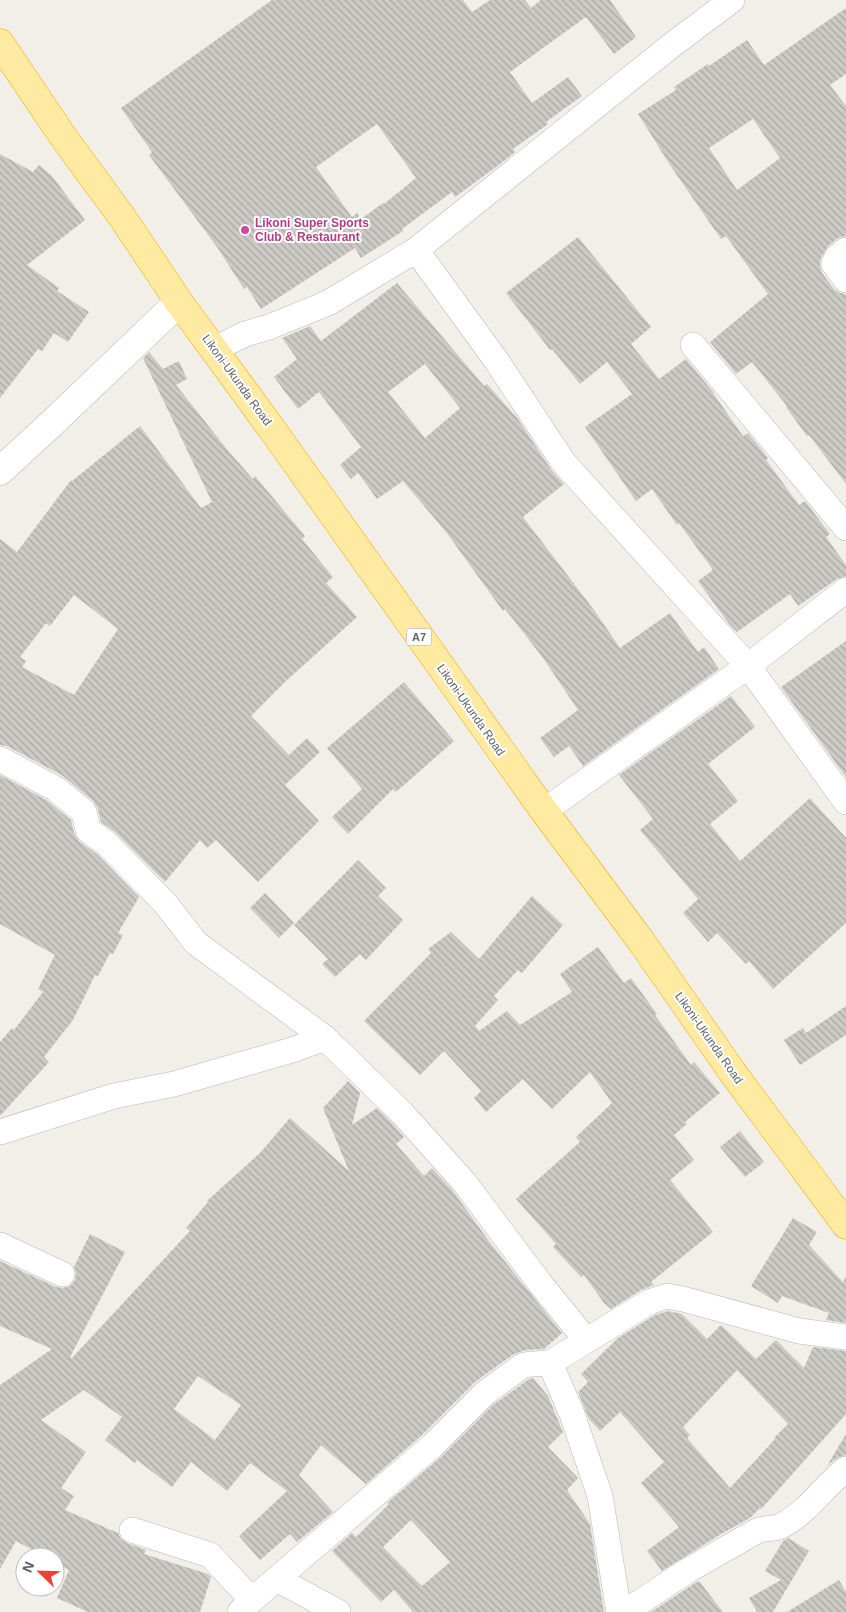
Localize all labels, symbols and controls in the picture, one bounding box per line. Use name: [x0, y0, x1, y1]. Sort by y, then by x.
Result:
place label: Likoni Super Sports Club & Restaurant: [255, 216, 369, 244]
marker: Likoni Super Sports Club & Restaurant: [239, 224, 251, 236]
street label: Likoni-Ukunda Road: [199, 332, 275, 428]
road number: A7: [406, 628, 432, 646]
street label: Likoni-Ukunda Road: [434, 661, 508, 759]
street label: Likoni-Ukunda Road: [672, 989, 746, 1087]
north arrow: [15, 1547, 65, 1597]
text: N: [19, 1559, 37, 1575]

